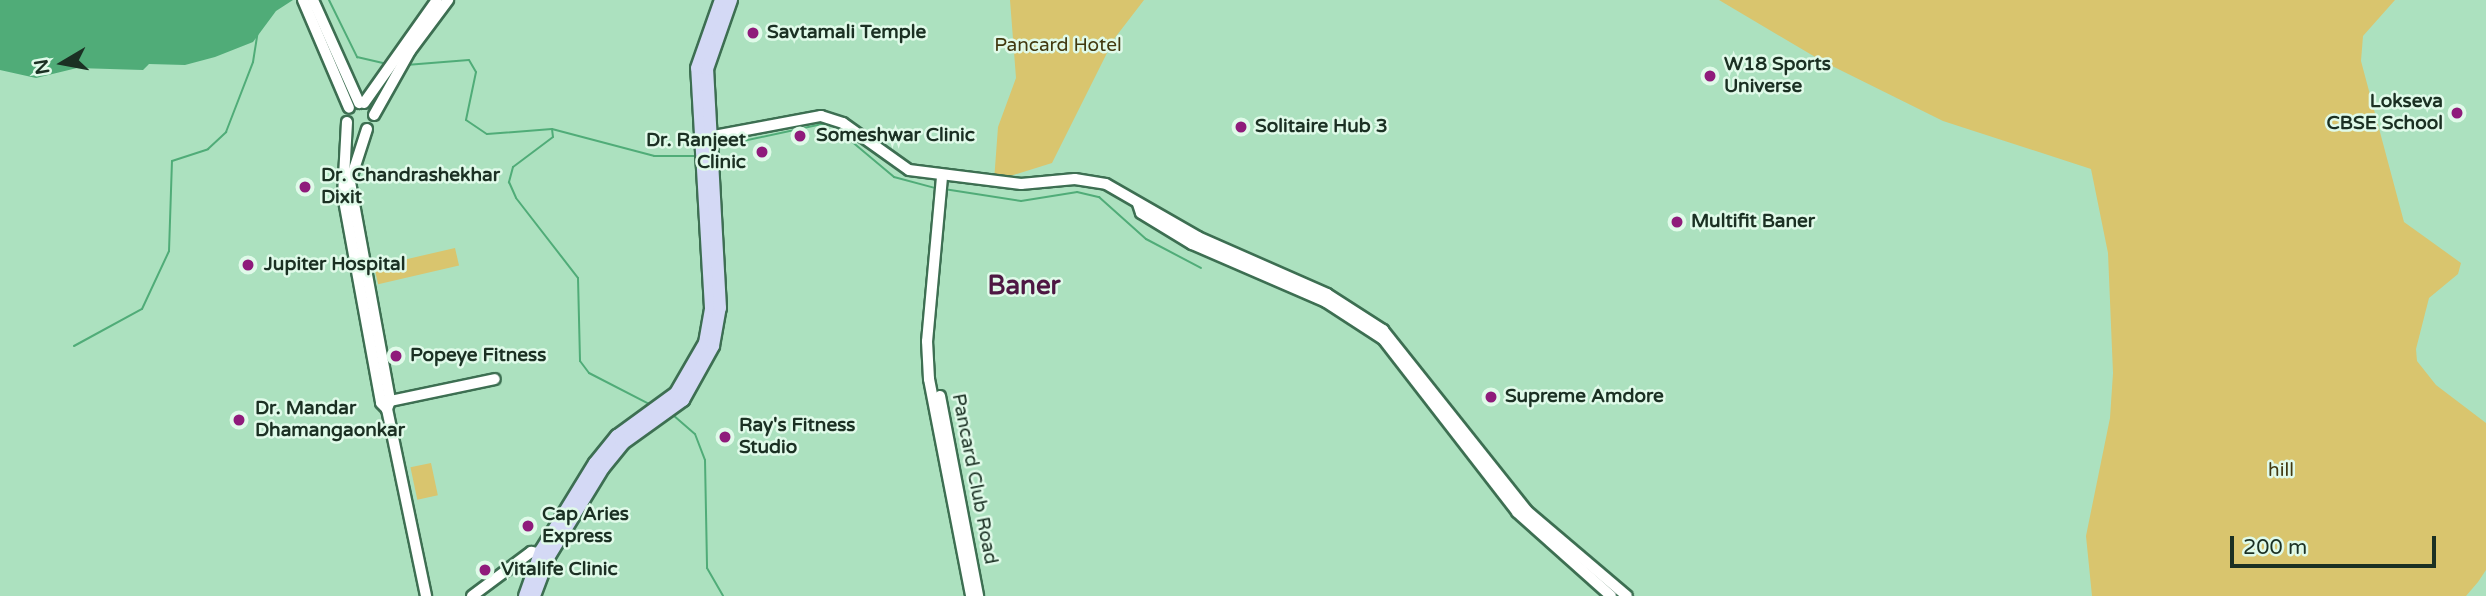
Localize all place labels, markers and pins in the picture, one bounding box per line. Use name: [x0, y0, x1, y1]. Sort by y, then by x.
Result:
place label: Savtamali Temple: [767, 22, 926, 44]
marker: Savtamali Temple: [745, 25, 761, 41]
place label: W18 Sports Universe: [1724, 54, 1831, 98]
marker: W18 Sports Universe: [1702, 68, 1718, 84]
place label: Lokseva CBSE School: [2327, 91, 2443, 135]
marker: Lokseva CBSE School: [2449, 105, 2465, 121]
place label: Solitaire Hub 3: [1255, 116, 1388, 138]
marker: Solitaire Hub 3: [1233, 119, 1249, 135]
place label: Someshwar Clinic: [816, 125, 975, 147]
marker: Someshwar Clinic: [790, 126, 810, 146]
place label: Dr. Ranjeet Clinic: [646, 130, 746, 174]
marker: Dr. Ranjeet Clinic: [752, 142, 772, 162]
place label: Dr. Chandrashekhar Dixit: [321, 165, 500, 209]
marker: Dr. Chandrashekhar Dixit: [295, 177, 315, 197]
place label: Multifit Baner: [1691, 211, 1815, 233]
marker: Multifit Baner: [1669, 214, 1685, 230]
place label: Jupiter Hospital: [264, 254, 405, 276]
marker: Jupiter Hospital: [238, 255, 258, 275]
place label: Popeye Fitness: [410, 345, 546, 367]
marker: Popeye Fitness: [388, 348, 404, 364]
place label: Supreme Amdore: [1505, 386, 1664, 408]
marker: Supreme Amdore: [1483, 389, 1499, 405]
place label: Dr. Mandar Dhamangaonkar: [255, 398, 405, 442]
marker: Dr. Mandar Dhamangaonkar: [229, 410, 249, 430]
place label: Ray's Fitness Studio: [739, 415, 855, 459]
marker: Ray's Fitness Studio: [717, 429, 733, 445]
place label: Cap Aries Express: [542, 504, 629, 548]
marker: Cap Aries Express: [520, 518, 536, 534]
place label: Vitalife Clinic: [501, 559, 618, 581]
marker: Vitalife Clinic: [475, 560, 495, 580]

